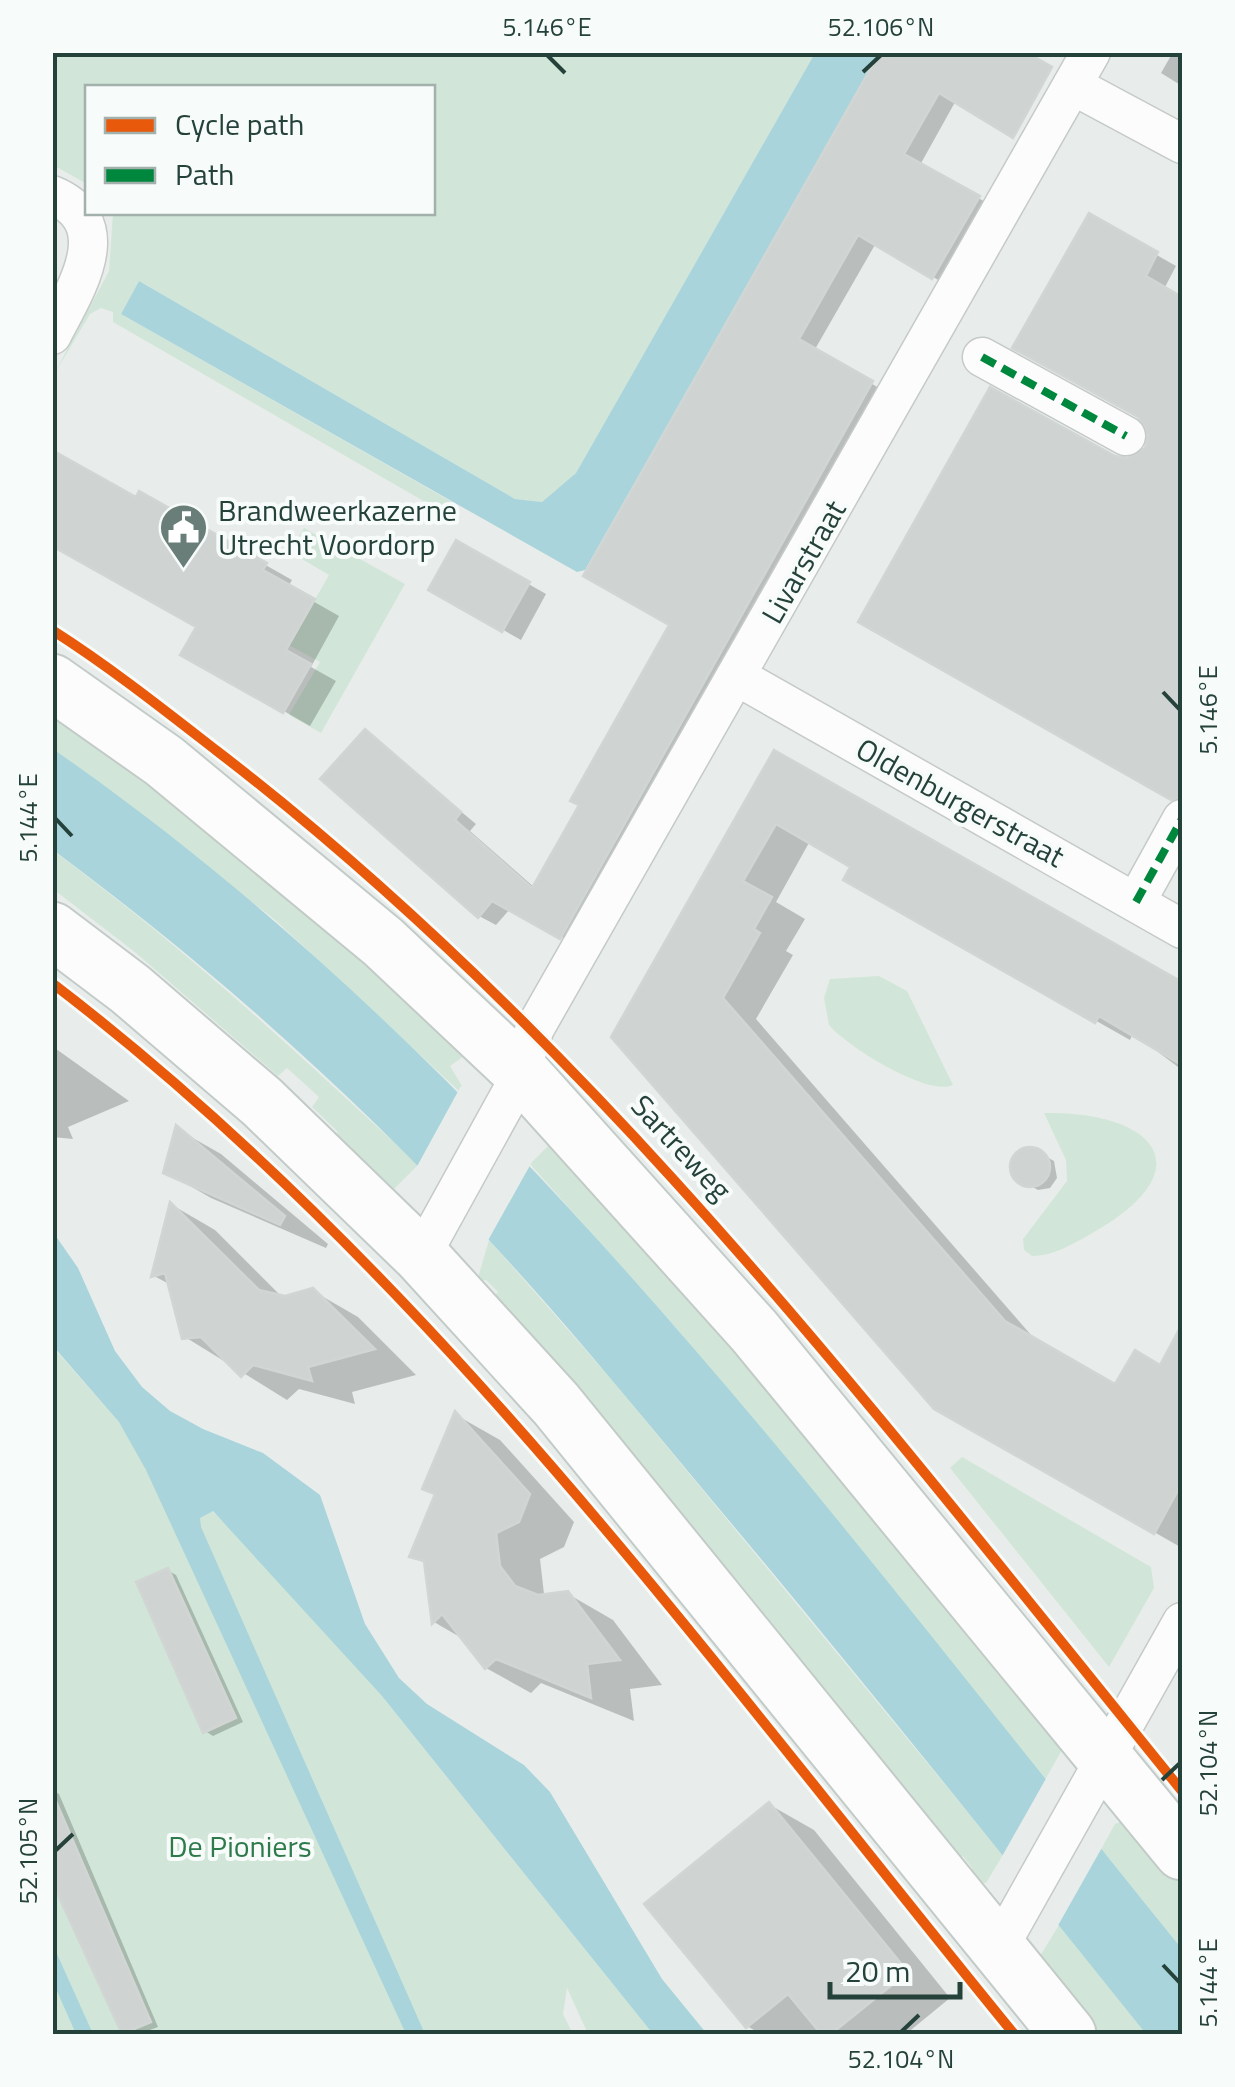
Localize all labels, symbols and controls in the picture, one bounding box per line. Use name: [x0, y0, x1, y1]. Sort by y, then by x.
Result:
text: 5.146°E: [502, 8, 592, 46]
text: 52.106°N: [828, 8, 934, 46]
legend: [85, 85, 435, 215]
text: Cycle path: [175, 101, 304, 147]
text: Path: [175, 151, 234, 197]
place label: Brandweerkazerne Utrecht Voordorp: [218, 487, 457, 567]
street label: Livarstraat: [749, 491, 857, 632]
public building icon: Brandweerkazerne Utrecht Voordorp: [157, 502, 209, 570]
text: 5.146°E: [1189, 665, 1227, 755]
street label: Oldenburgerstraat: [848, 726, 1074, 879]
text: 5.144°E: [9, 773, 47, 863]
street label: Sartreweg: [620, 1084, 743, 1211]
text: 52.104°N: [1189, 1710, 1227, 1816]
text: 52.105°N: [9, 1798, 47, 1904]
park label: De Pioniers: [168, 1823, 312, 1869]
scale bar: [830, 1937, 960, 1999]
text: 5.144°E: [1189, 1938, 1227, 2028]
text: 20 m: [845, 1948, 910, 1994]
text: 52.104°N: [848, 2040, 954, 2078]

